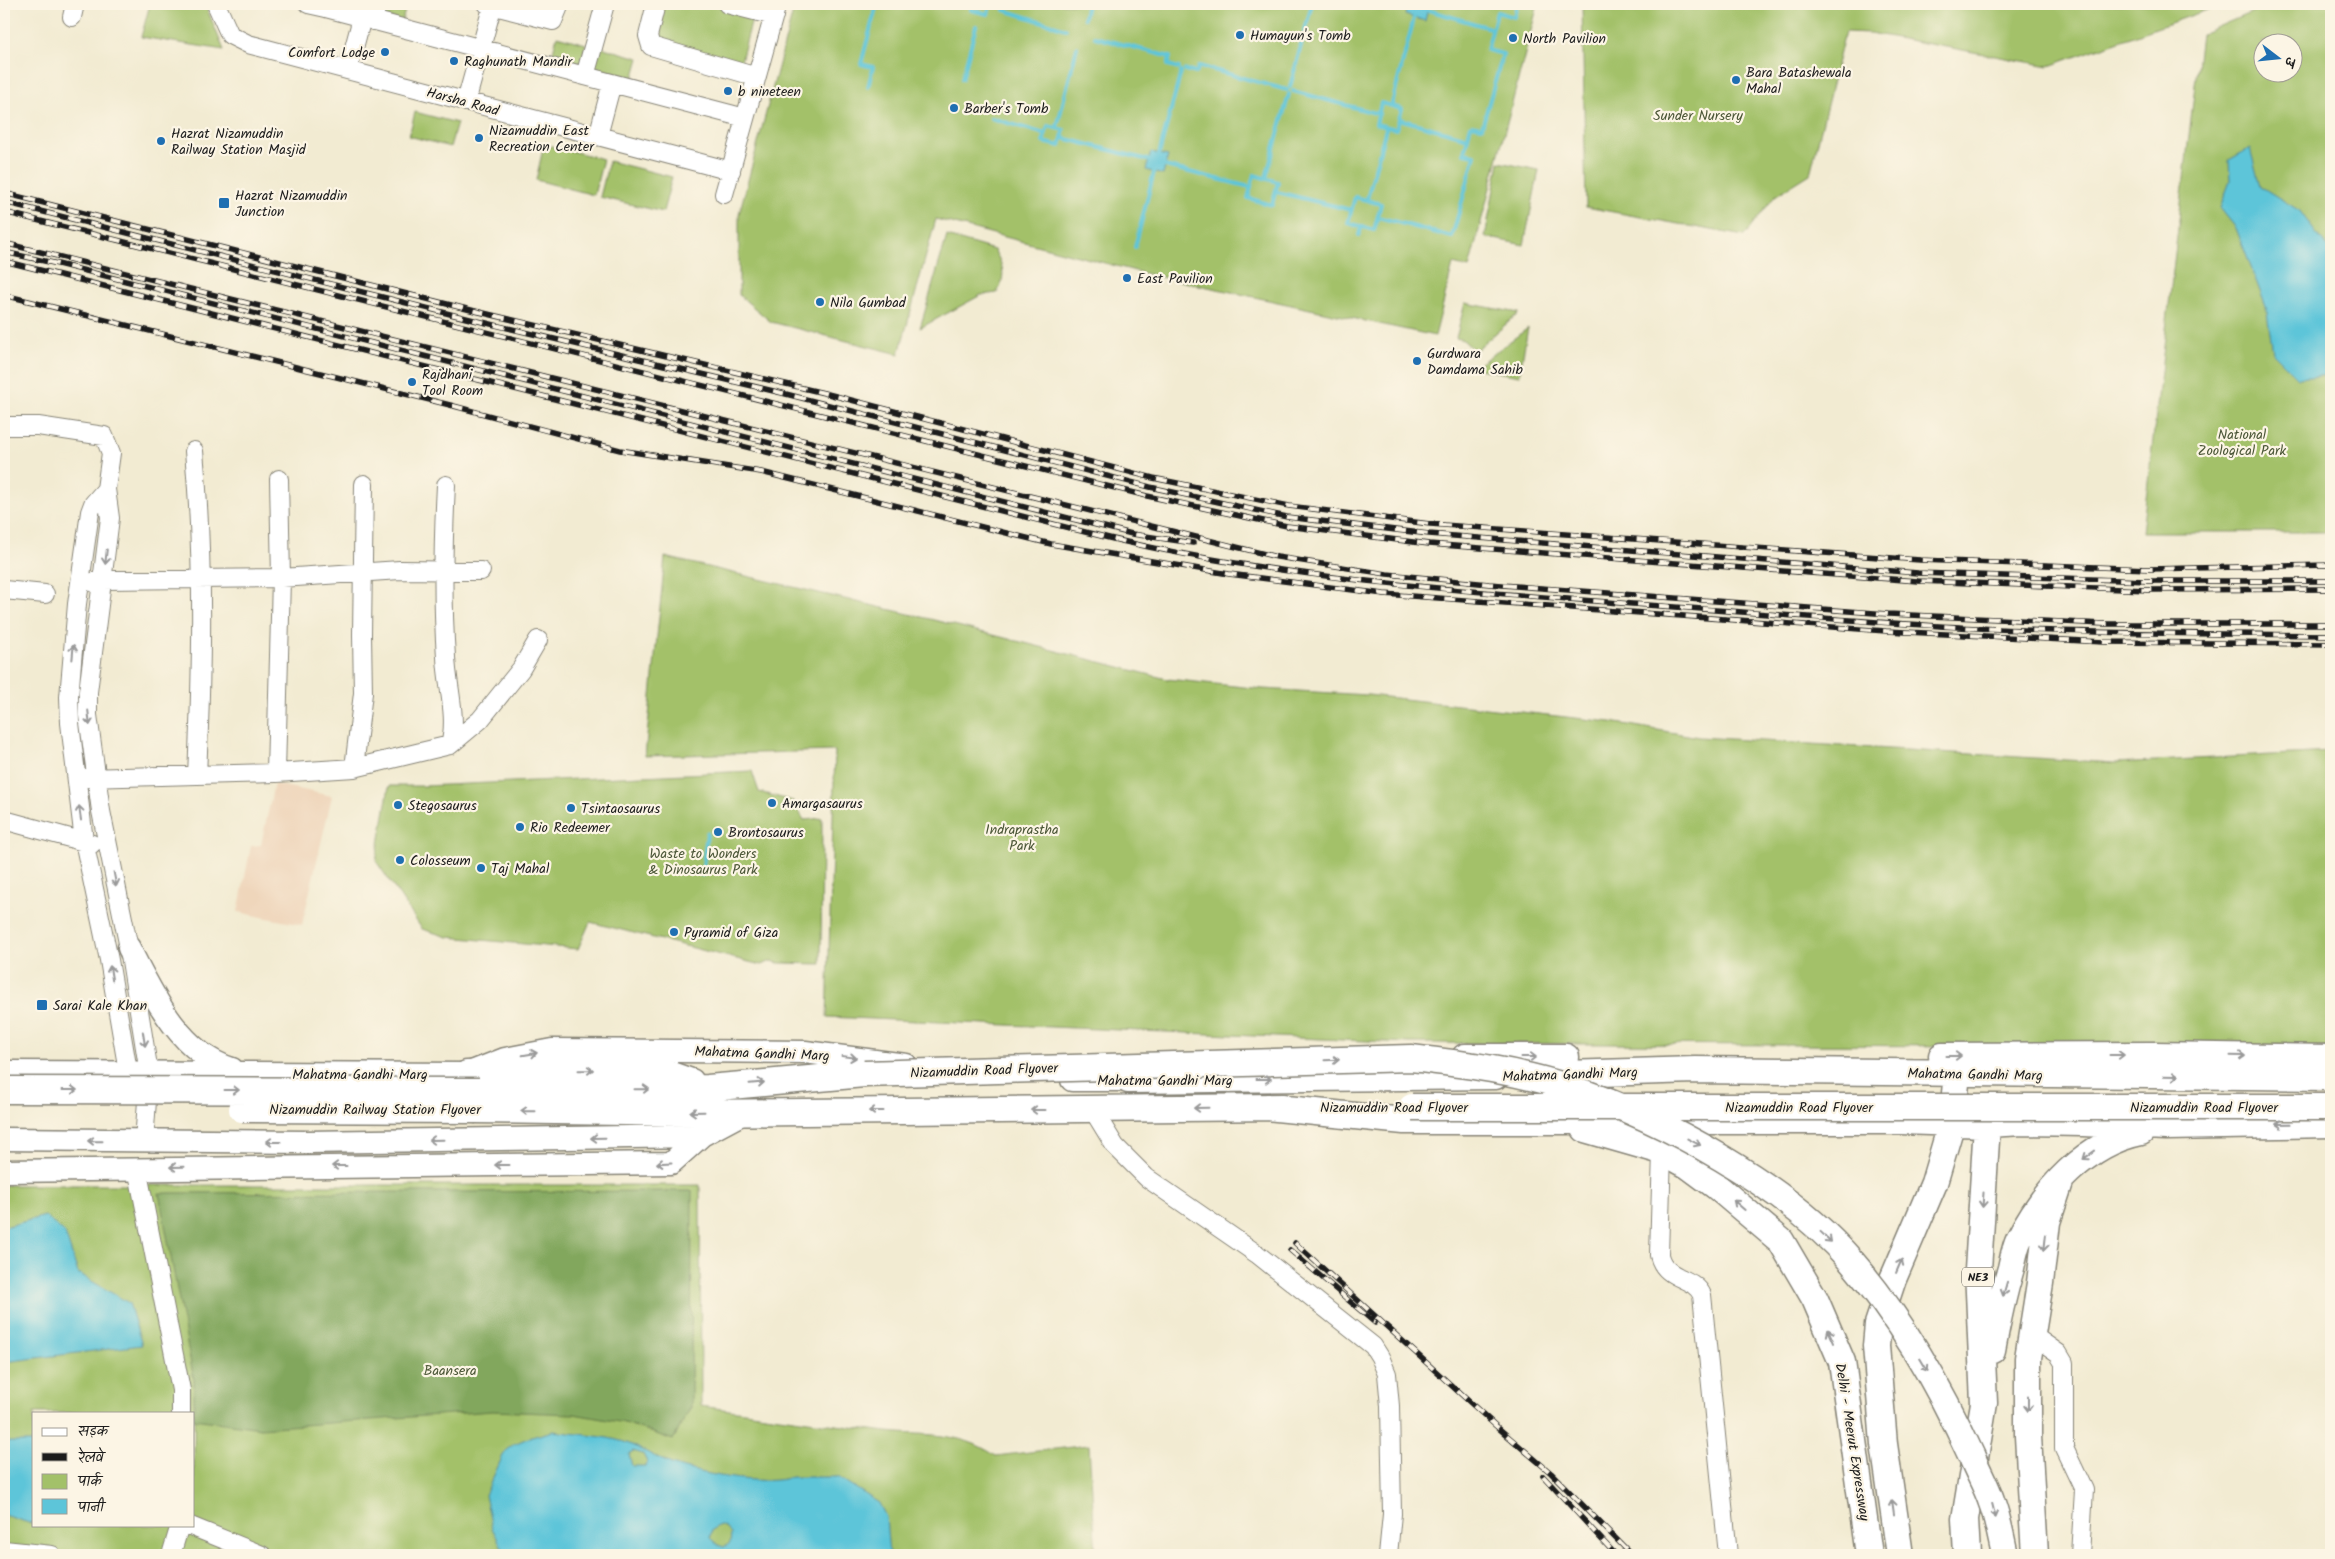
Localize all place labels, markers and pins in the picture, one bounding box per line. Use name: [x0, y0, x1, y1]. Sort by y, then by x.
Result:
place label: Humayun's Tomb: [1250, 25, 1351, 47]
place label: North Pavilion: [1523, 28, 1606, 50]
marker: Humayun's Tomb: [1234, 29, 1246, 41]
marker: North Pavilion: [1507, 32, 1519, 44]
place label: Comfort Lodge: [288, 42, 376, 64]
marker: Comfort Lodge: [379, 46, 391, 58]
place label: Raghunath Mandir: [464, 51, 574, 73]
marker: Raghunath Mandir: [448, 55, 460, 67]
place label: Bara Batashewala Mahal: [1746, 62, 1852, 100]
marker: Bara Batashewala Mahal: [1730, 74, 1742, 86]
place label: b nineteen: [738, 81, 801, 103]
marker: b nineteen: [722, 85, 734, 97]
place label: Barber's Tomb: [964, 98, 1049, 120]
marker: Barber's Tomb: [948, 102, 960, 114]
place label: Nizamuddin East Recreation Center: [489, 120, 595, 158]
place label: Hazrat Nizamuddin Railway Station Masjid: [171, 123, 307, 161]
marker: Nizamuddin East Recreation Center: [473, 132, 485, 144]
marker: Hazrat Nizamuddin Railway Station Masjid: [155, 135, 167, 147]
place label: Hazrat Nizamuddin Junction: [235, 185, 348, 223]
marker: Hazrat Nizamuddin Junction: [217, 196, 231, 210]
place label: East Pavilion: [1137, 268, 1213, 290]
marker: East Pavilion: [1121, 272, 1133, 284]
place label: Nila Gumbad: [830, 292, 907, 314]
marker: Nila Gumbad: [814, 296, 826, 308]
place label: Gurdwara Damdama Sahib: [1427, 343, 1523, 381]
marker: Gurdwara Damdama Sahib: [1411, 355, 1423, 367]
place label: Rajdhani Tool Room: [422, 364, 483, 402]
marker: Rajdhani Tool Room: [406, 376, 418, 388]
place label: Amargasaurus: [782, 793, 863, 815]
place label: Stegosaurus: [408, 795, 477, 817]
marker: Amargasaurus: [766, 797, 778, 809]
place label: Tsintaosaurus: [581, 798, 660, 820]
marker: Stegosaurus: [392, 799, 404, 811]
marker: Tsintaosaurus: [565, 802, 577, 814]
place label: Rio Redeemer: [530, 817, 611, 839]
marker: Rio Redeemer: [514, 821, 526, 833]
place label: Brontosaurus: [728, 822, 804, 844]
marker: Brontosaurus: [712, 826, 724, 838]
place label: Colosseum: [410, 850, 471, 872]
marker: Colosseum: [394, 854, 406, 866]
place label: Taj Mahal: [491, 858, 550, 880]
marker: Taj Mahal: [475, 862, 487, 874]
place label: Pyramid of Giza: [684, 922, 778, 944]
marker: Pyramid of Giza: [668, 926, 680, 938]
place label: Sarai Kale Khan: [53, 995, 147, 1017]
marker: Sarai Kale Khan: [35, 998, 49, 1012]

